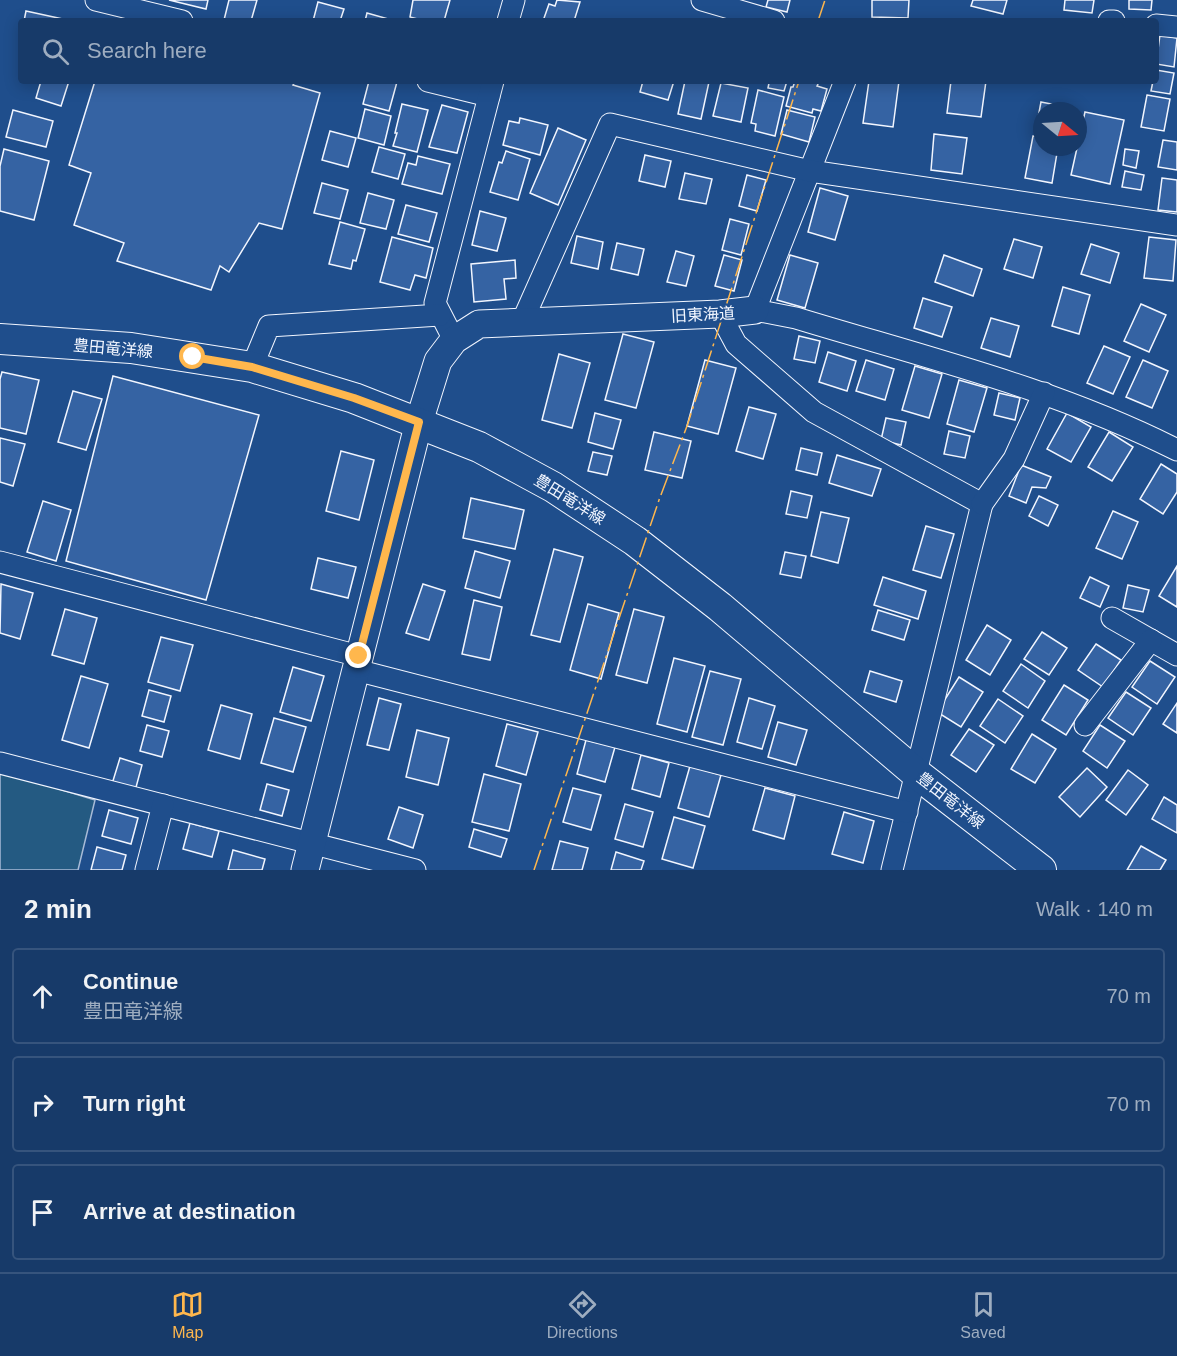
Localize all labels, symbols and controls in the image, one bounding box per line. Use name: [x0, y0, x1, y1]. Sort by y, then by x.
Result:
search box: [18, 18, 1159, 84]
icon: search: [39, 35, 72, 68]
text: Search here: [87, 38, 207, 63]
north arrow: [1033, 102, 1087, 156]
street label: 旧東海道: [671, 304, 735, 325]
street label: 豊田竜洋線: [72, 337, 154, 360]
route start: [179, 343, 205, 369]
street label: 豊田竜洋線: [531, 471, 608, 528]
route end: [345, 642, 371, 668]
street label: 豊田竜洋線: [914, 769, 987, 832]
text: 2 min: [24, 894, 92, 924]
text: Walk · 140 m: [1036, 898, 1153, 920]
text: Continue: [83, 969, 178, 994]
icon: ahead: [26, 980, 59, 1013]
text: 70 m: [1107, 985, 1151, 1007]
text: 豊田竜洋線: [83, 1000, 183, 1022]
icon: right: [26, 1088, 59, 1121]
text: Turn right: [83, 1091, 185, 1116]
text: 70 m: [1107, 1093, 1151, 1115]
icon: arrive: [26, 1196, 59, 1229]
text: Arrive at destination: [83, 1199, 296, 1224]
tab: Map: [171, 1288, 204, 1342]
tab: Directions: [547, 1288, 618, 1342]
tab: Saved: [960, 1288, 1006, 1342]

